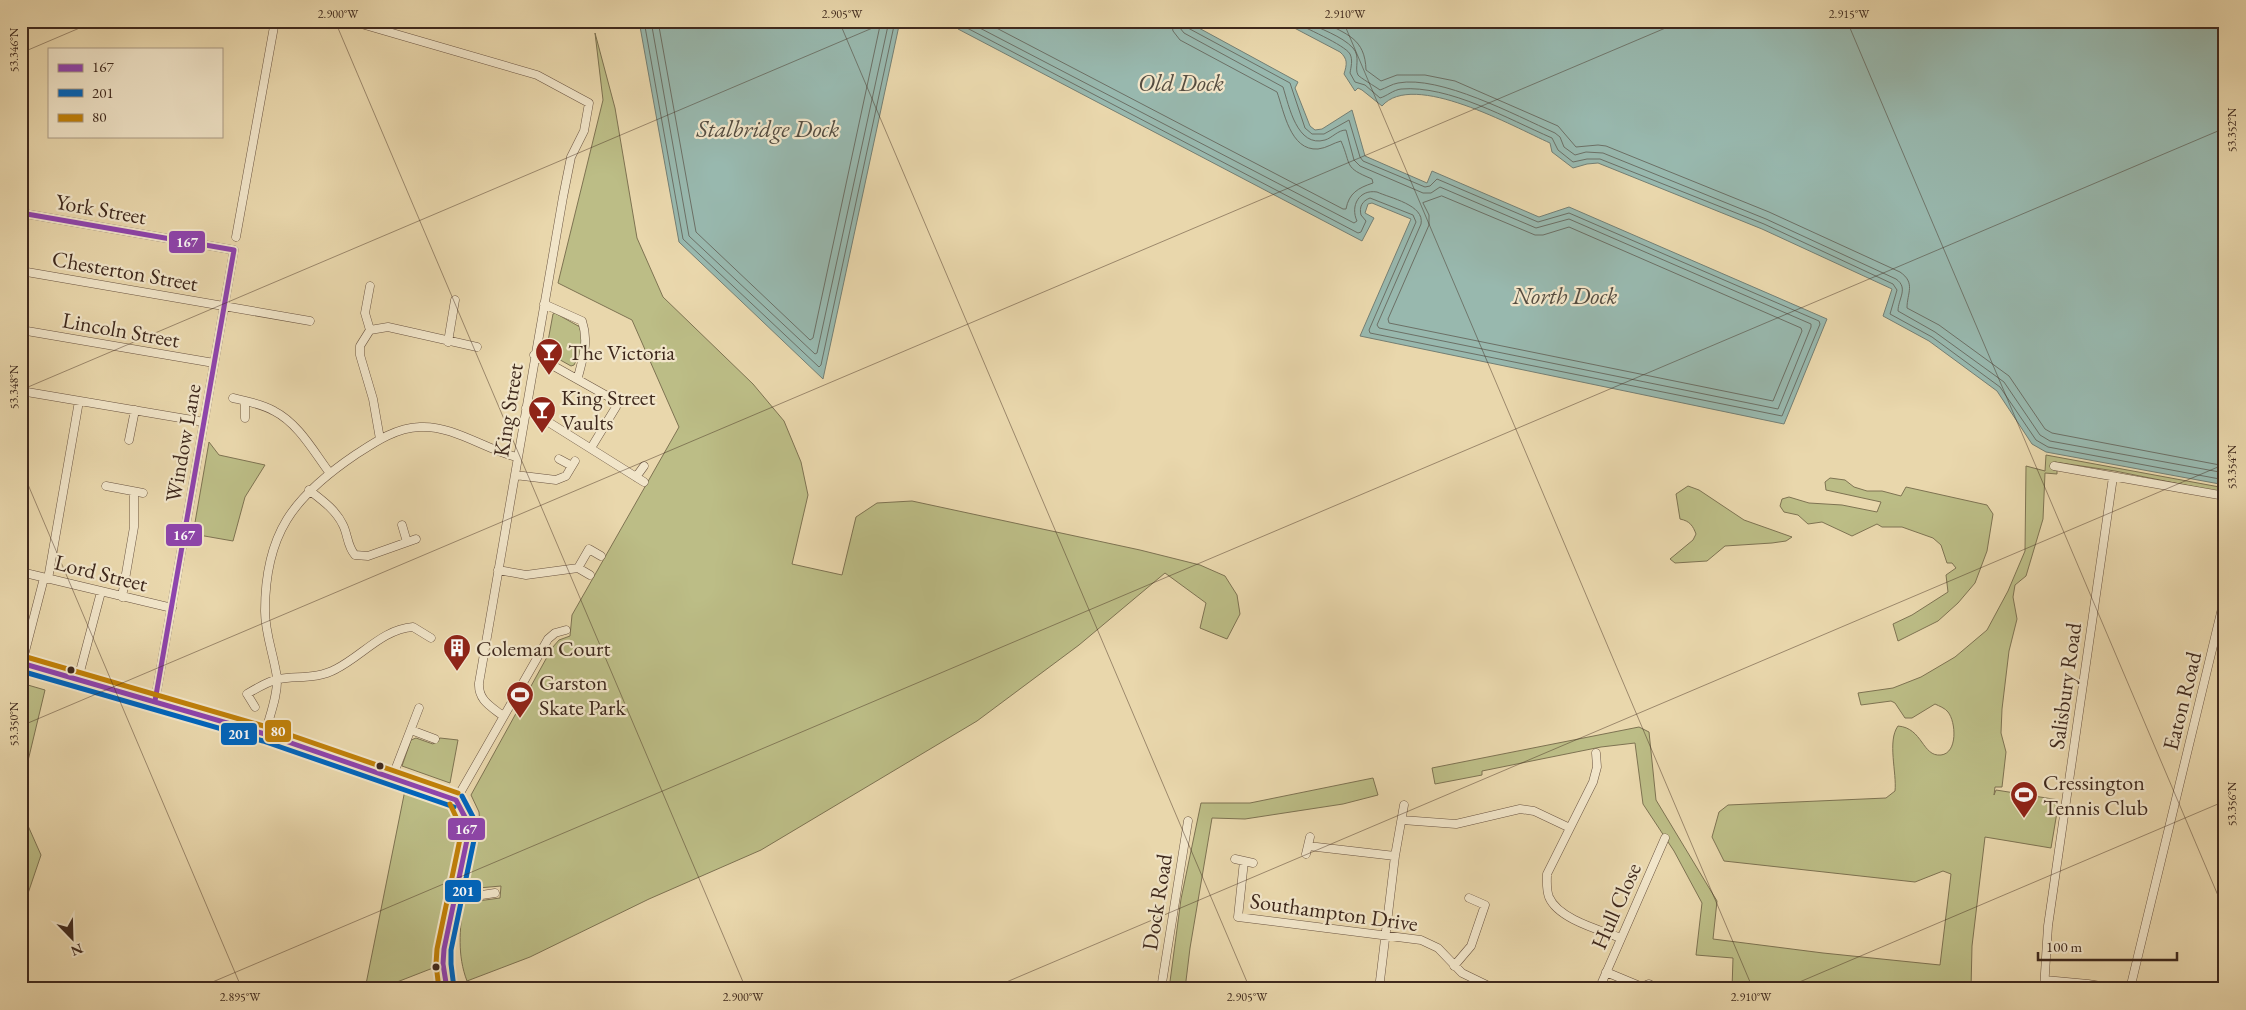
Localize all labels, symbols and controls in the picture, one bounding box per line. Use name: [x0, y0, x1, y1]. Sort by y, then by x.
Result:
text: 2.900°W: [318, 6, 359, 22]
text: 2.905°W: [822, 6, 863, 22]
text: 2.910°W: [1325, 6, 1366, 22]
text: 2.915°W: [1829, 6, 1870, 22]
text: 53.346°N: [6, 27, 22, 72]
legend: [48, 48, 222, 138]
text: 167: [92, 57, 114, 76]
water label: Old Dock: [1138, 67, 1224, 98]
text: 201: [92, 83, 114, 102]
text: 80: [92, 107, 106, 126]
text: 53.352°N: [2224, 107, 2240, 152]
water label: Stalbridge Dock: [696, 113, 840, 144]
street label: York Street: [53, 187, 149, 231]
line badge: 167: [168, 230, 206, 254]
text: 167: [176, 233, 199, 251]
street label: Chesterton Street: [50, 244, 200, 298]
water label: North Dock: [1512, 280, 1618, 311]
street label: Lincoln Street: [60, 305, 182, 355]
bar icon: The Victoria: [534, 337, 564, 376]
place label: The Victoria: [568, 338, 675, 367]
street label: King Street: [486, 361, 530, 459]
text: 53.348°N: [6, 364, 22, 409]
street label: Window Lane: [158, 381, 208, 504]
place label: King Street Vaults: [561, 383, 655, 437]
bar icon: King Street Vaults: [527, 395, 557, 434]
text: 53.354°N: [2224, 444, 2240, 489]
line badge: 167: [165, 523, 203, 547]
text: 167: [173, 526, 196, 544]
street label: Lord Street: [51, 547, 151, 599]
street label: Salisbury Road: [2042, 620, 2088, 751]
building icon: Coleman Court: [442, 633, 472, 672]
place label: Coleman Court: [476, 634, 610, 663]
street label: Eaton Road: [2156, 648, 2208, 753]
unlabelled marker: [66, 665, 76, 675]
place label: Garston Skate Park: [539, 668, 626, 722]
sports icon: Garston Skate Park: [505, 680, 535, 719]
text: 53.350°N: [6, 701, 22, 746]
line badge: 80: [264, 719, 292, 743]
line badge: 201: [220, 722, 258, 746]
text: 80: [271, 722, 286, 740]
text: 201: [228, 725, 250, 743]
unlabelled marker: [375, 761, 385, 771]
place label: Cressington Tennis Club: [2043, 768, 2148, 822]
sports icon: Cressington Tennis Club: [2009, 780, 2039, 819]
text: 53.356°N: [2224, 781, 2240, 826]
line badge: 167: [447, 817, 486, 841]
text: 167: [455, 820, 478, 838]
street label: Dock Road: [1135, 851, 1179, 952]
street label: Hull Close: [1584, 858, 1648, 954]
line badge: 201: [444, 879, 482, 903]
text: 201: [452, 882, 474, 900]
street label: Southampton Drive: [1248, 886, 1420, 938]
north arrow: [48, 912, 98, 962]
scale bar: [2038, 930, 2177, 962]
text: 100 m: [2046, 937, 2083, 956]
text: N: [68, 939, 86, 961]
unlabelled marker: [431, 962, 441, 972]
text: 2.895°W: [220, 989, 261, 1005]
text: 2.900°W: [723, 989, 764, 1005]
text: 2.905°W: [1227, 989, 1268, 1005]
text: 2.910°W: [1731, 989, 1772, 1005]

